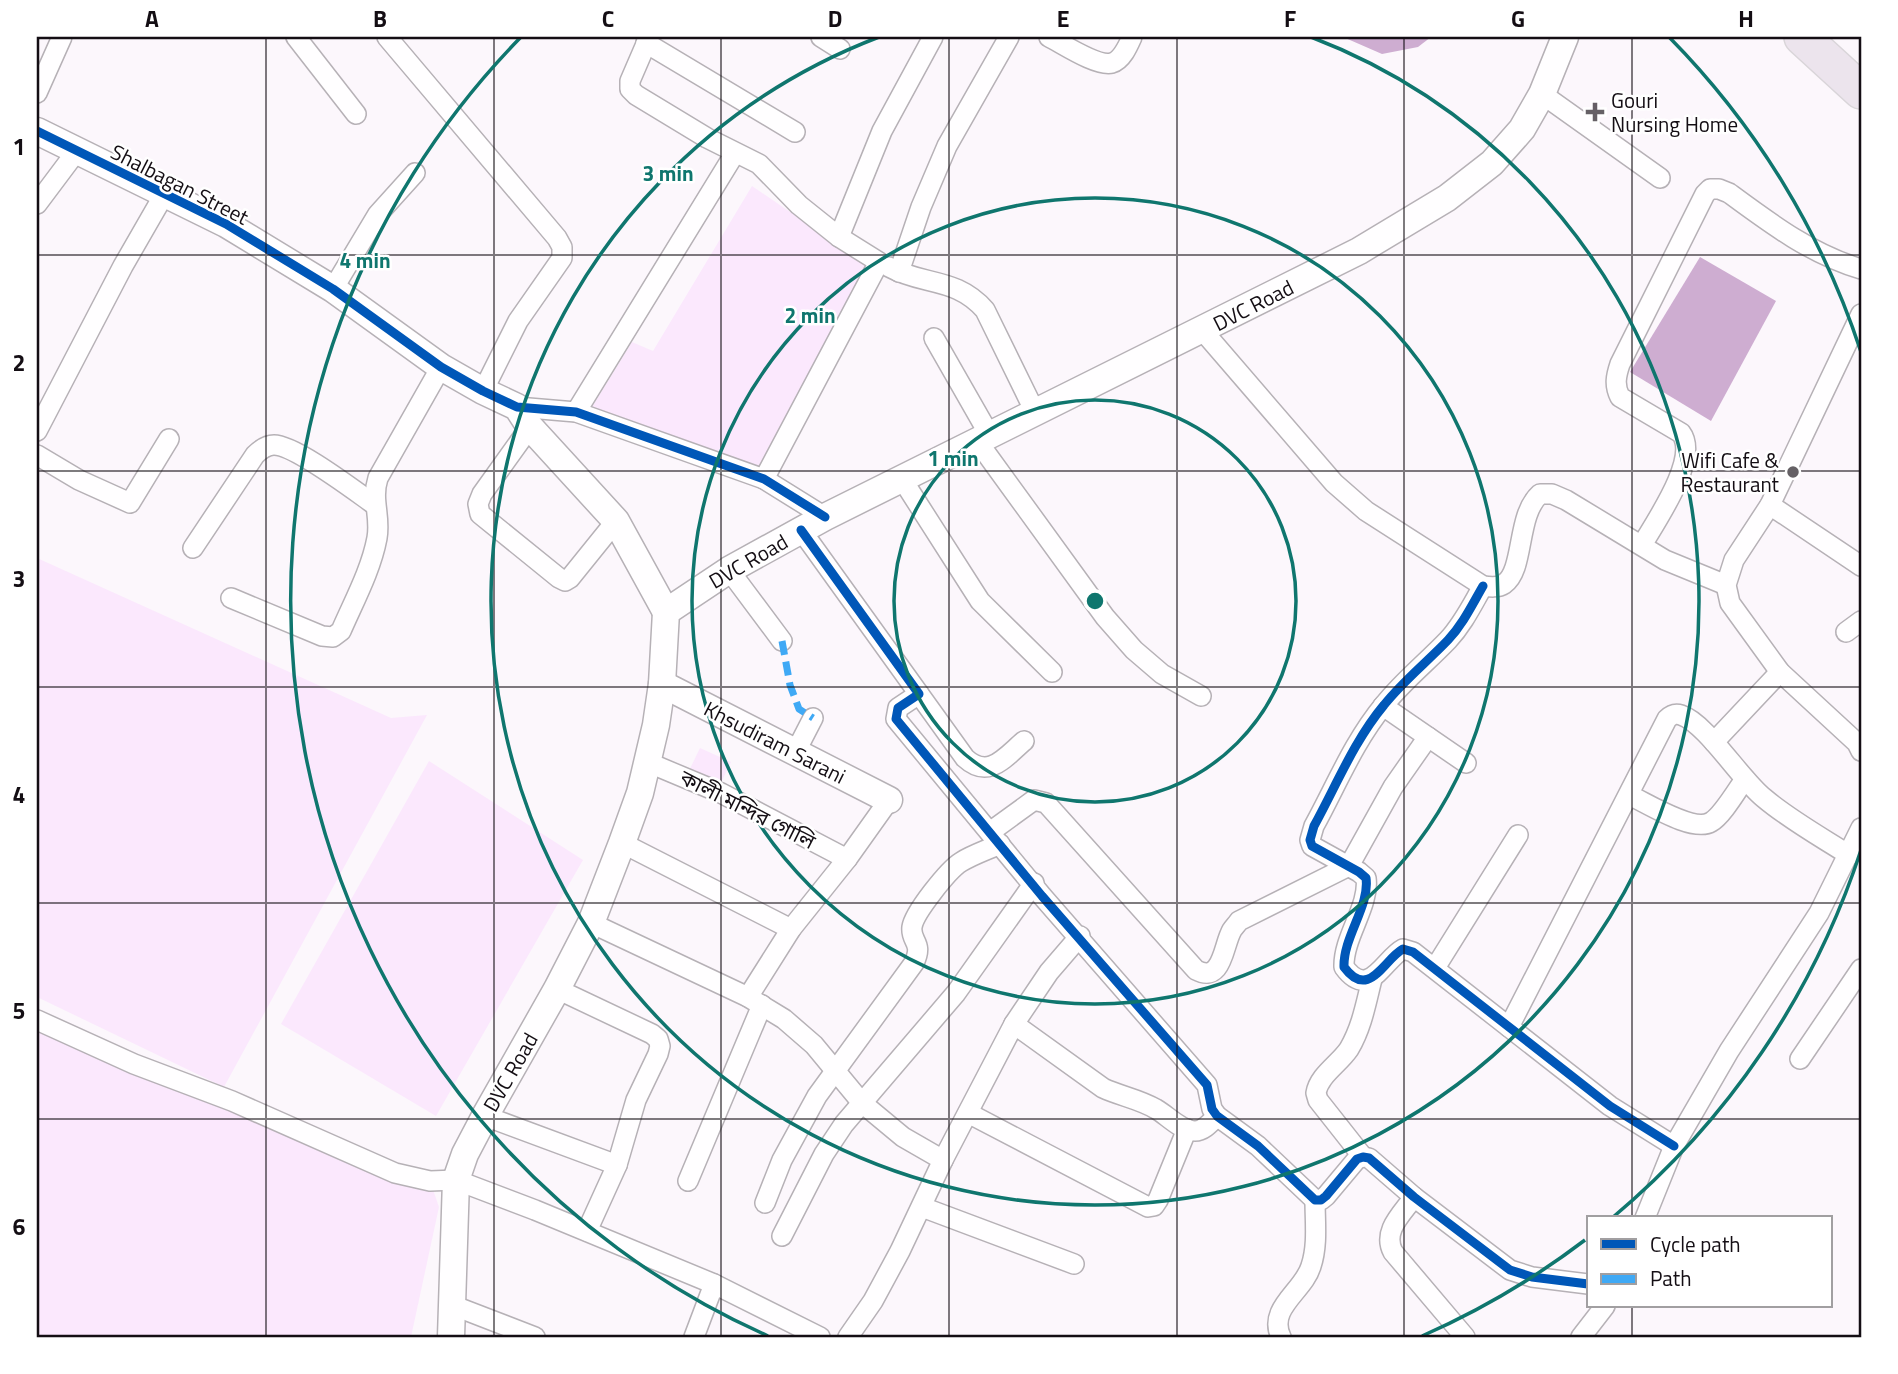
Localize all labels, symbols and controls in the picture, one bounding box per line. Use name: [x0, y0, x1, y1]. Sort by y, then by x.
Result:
text: A: [145, 1, 159, 36]
text: B: [373, 1, 387, 36]
text: C: [602, 1, 614, 36]
text: D: [828, 1, 842, 36]
text: E: [1057, 1, 1069, 36]
text: F: [1284, 1, 1296, 36]
text: G: [1511, 1, 1525, 36]
text: H: [1738, 1, 1754, 36]
place label: Gouri Nursing Home: [1611, 84, 1738, 140]
marker: Gouri Nursing Home: [1585, 102, 1605, 122]
text: 1: [13, 129, 25, 164]
street label: Shalbagan Street: [105, 135, 255, 233]
text: 3 min: [642, 157, 694, 189]
text: 4 min: [339, 244, 391, 276]
street label: DVC Road: [1207, 271, 1299, 339]
text: 2 min: [784, 299, 836, 331]
text: 2: [13, 345, 25, 380]
text: 1 min: [927, 442, 979, 474]
place label: Wifi Cafe & Restaurant: [1680, 444, 1780, 500]
marker: Wifi Cafe & Restaurant: [1785, 464, 1801, 480]
street label: DVC Road: [702, 525, 794, 597]
text: 3: [13, 561, 25, 596]
centre of rings: [1083, 589, 1107, 613]
street label: Khsudiram Sarani: [699, 692, 851, 792]
street label: কালী মন্দির গোলি: [674, 761, 822, 857]
text: 4: [13, 777, 25, 812]
text: 5: [13, 993, 25, 1028]
street label: DVC Road: [474, 1026, 546, 1118]
text: 6: [13, 1209, 26, 1244]
legend: [1587, 1216, 1832, 1308]
text: Cycle path: [1650, 1228, 1741, 1260]
text: Path: [1650, 1262, 1692, 1294]

